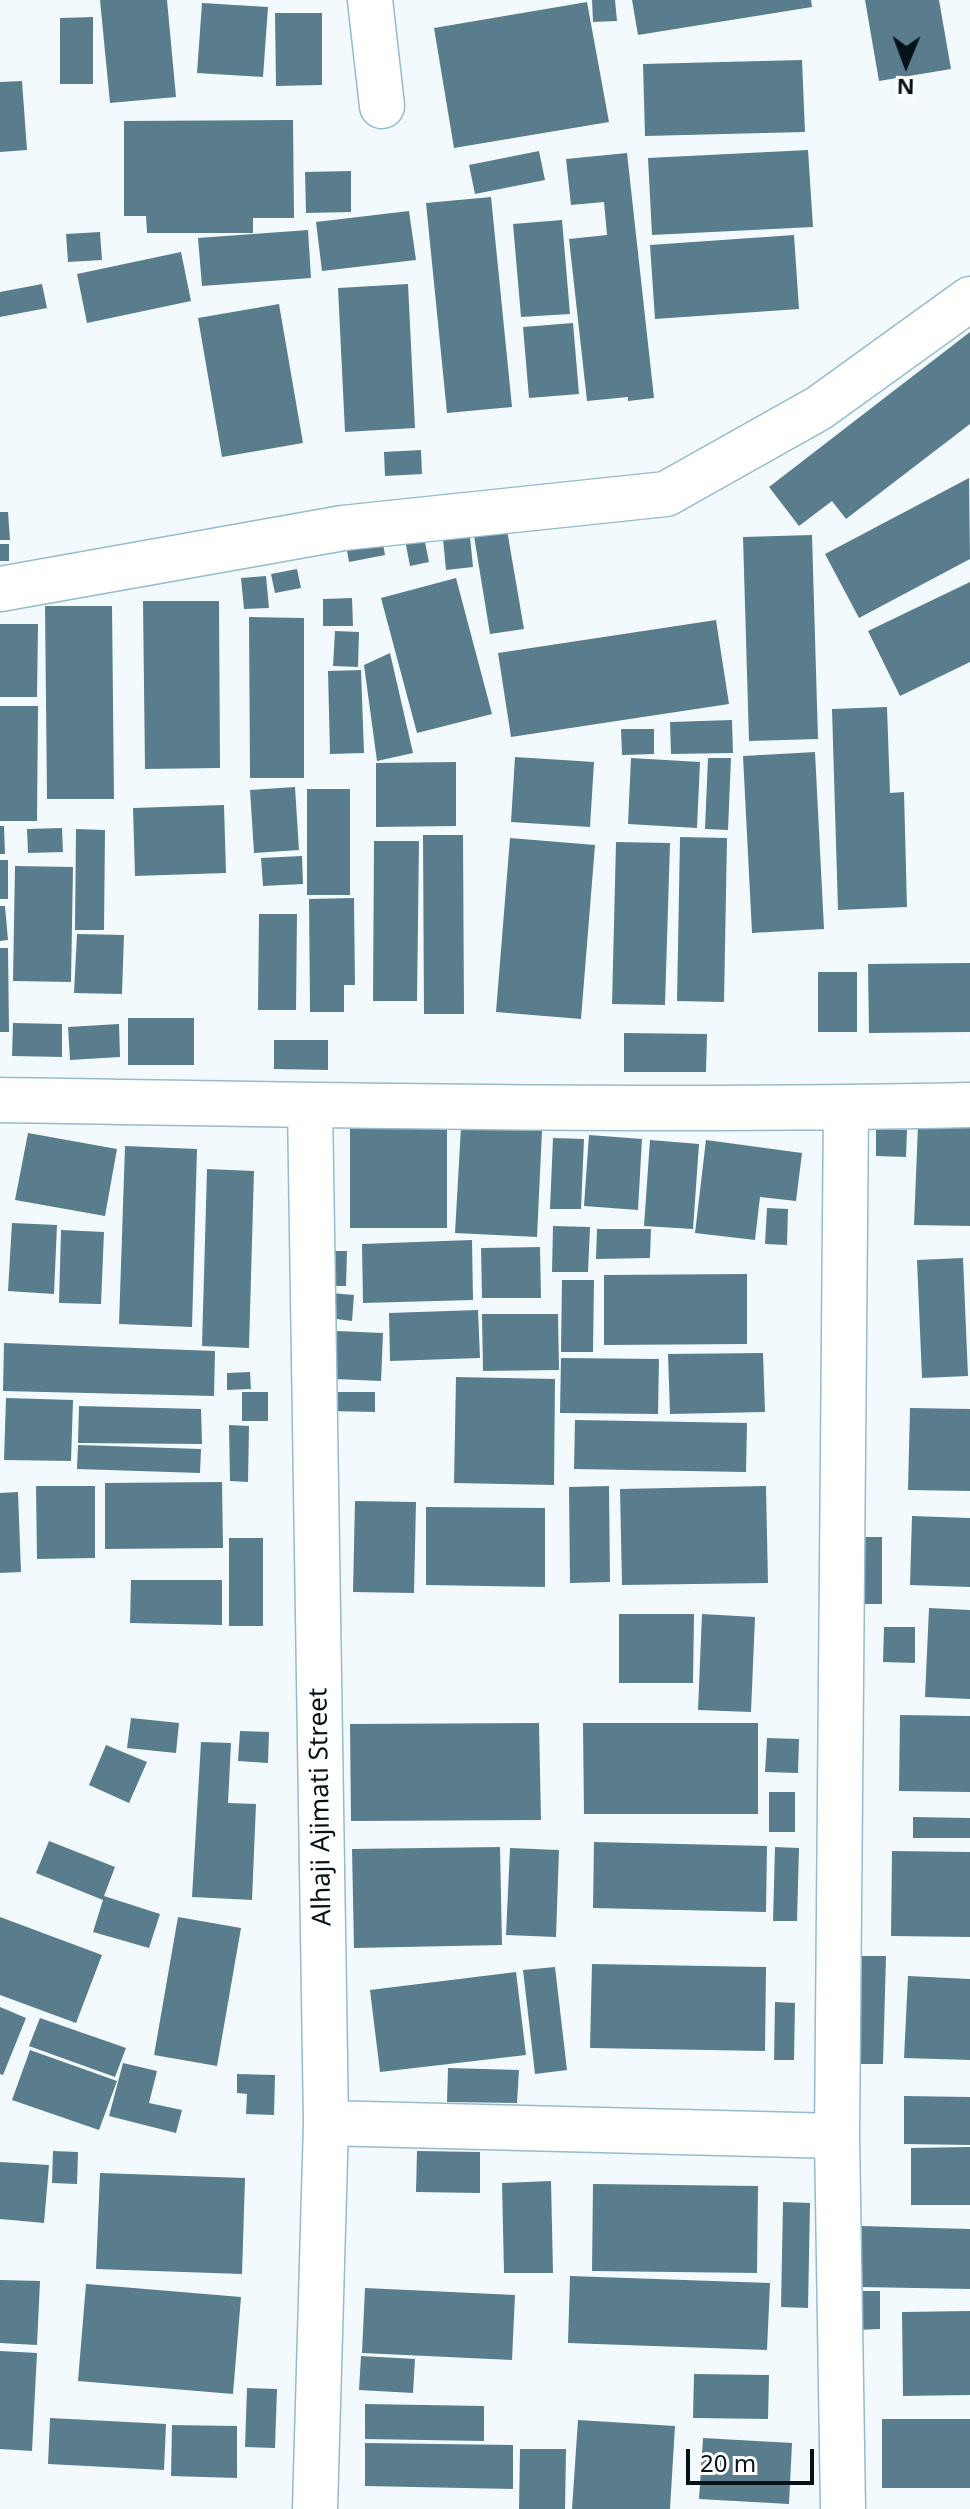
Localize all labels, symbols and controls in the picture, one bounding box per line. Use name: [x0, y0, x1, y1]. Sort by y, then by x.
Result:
north arrow: [866, 24, 946, 104]
text: N: [896, 73, 915, 103]
street label: Alhaji Ajimati Street: [303, 1687, 339, 1927]
scale bar: [690, 2433, 818, 2483]
text: 20 m: [700, 2446, 756, 2479]

